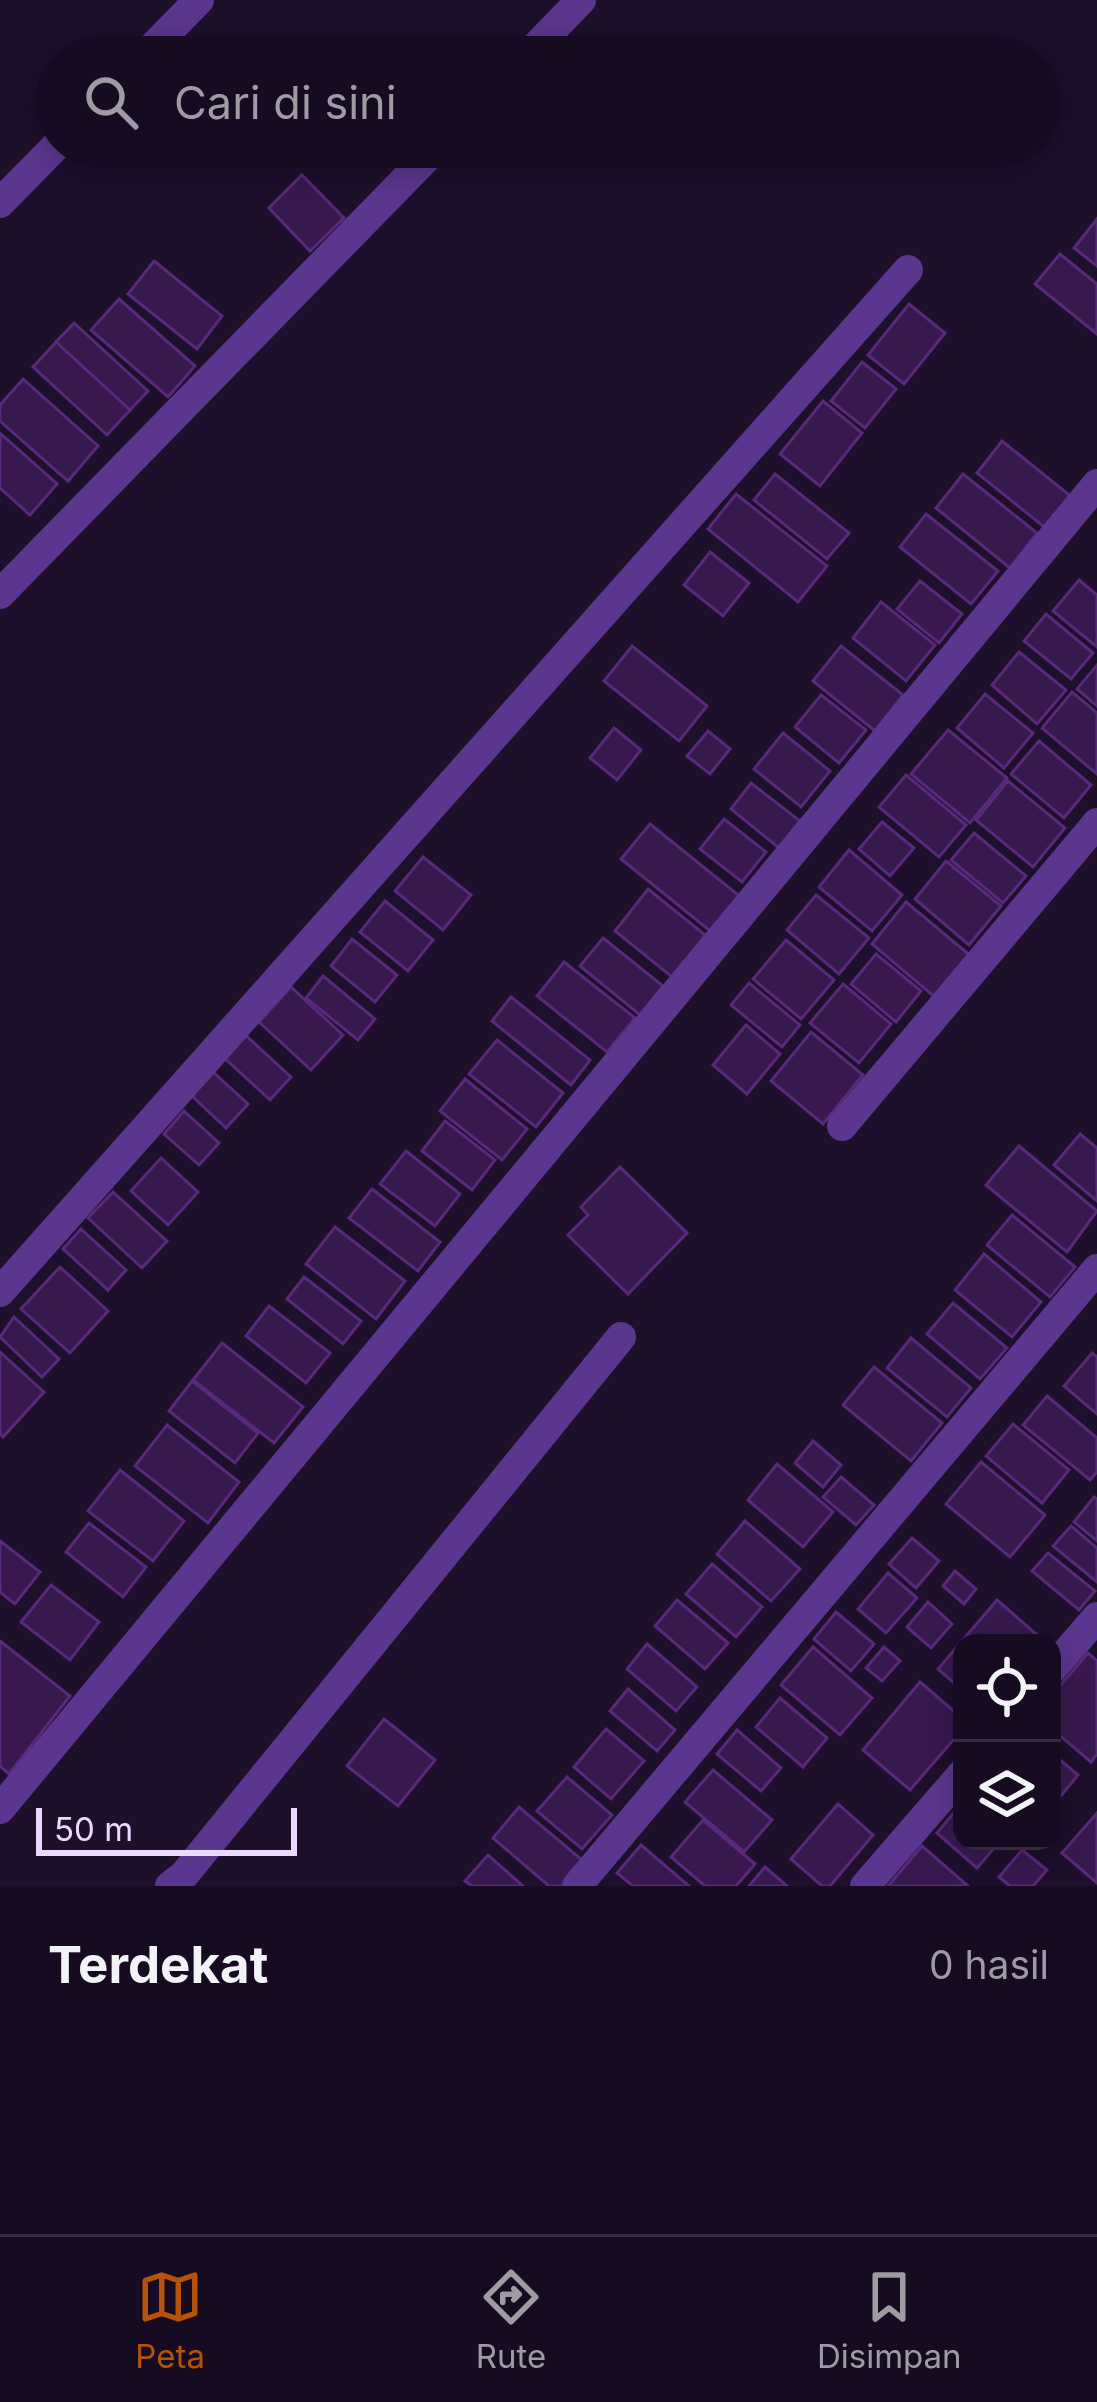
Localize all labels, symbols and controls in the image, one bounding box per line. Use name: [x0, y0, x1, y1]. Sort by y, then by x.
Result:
search box: [36, 36, 1061, 168]
icon: search: [78, 69, 144, 135]
text: Cari di sini: [174, 75, 397, 130]
map controls: [953, 1634, 1061, 1850]
button: locate: [953, 1634, 1061, 1742]
button: layers: [953, 1742, 1061, 1850]
scale bar: [36, 1802, 297, 1855]
text: 50 m: [54, 1809, 133, 1849]
text: Terdekat: [48, 1934, 268, 1995]
text: 0 hasil: [929, 1941, 1049, 1988]
tab: Peta: [135, 2264, 205, 2376]
tab: Rute: [476, 2264, 546, 2376]
tab: Disimpan: [817, 2264, 962, 2376]

